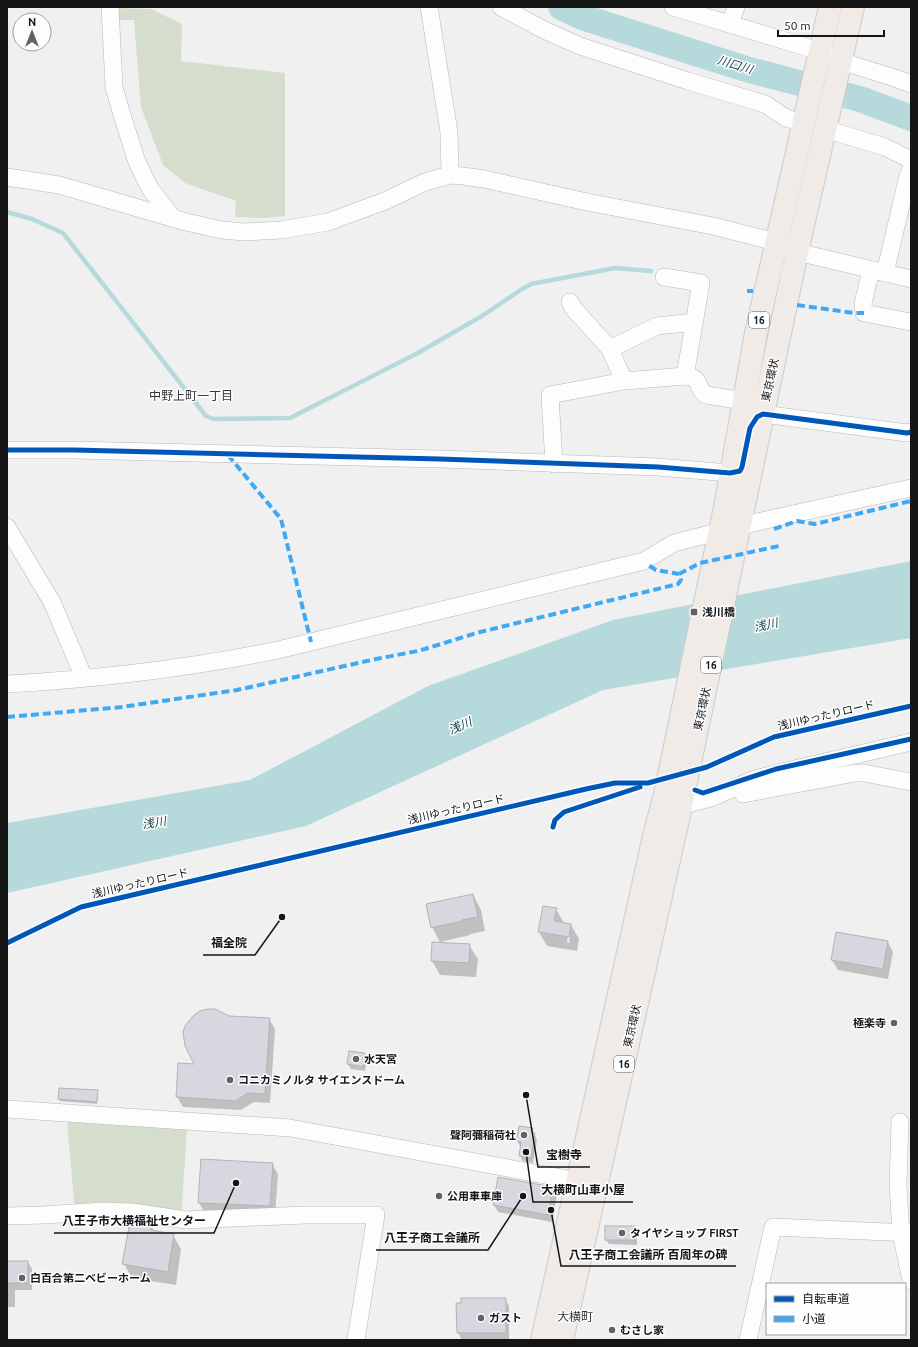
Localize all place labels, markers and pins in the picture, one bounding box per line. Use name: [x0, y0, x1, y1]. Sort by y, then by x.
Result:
place label: 浅川橋: [702, 606, 735, 618]
marker: 浅川橋: [689, 607, 699, 617]
callout: 福全院: [203, 931, 255, 955]
place label: 極楽寺: [853, 1017, 886, 1029]
marker: 極楽寺: [889, 1018, 899, 1028]
place label: 水天宮: [364, 1053, 397, 1065]
marker: 水天宮: [351, 1054, 361, 1064]
place label: コニカミノルタ サイエンスドーム: [238, 1074, 405, 1086]
marker: コニカミノルタ サイエンスドーム: [225, 1075, 235, 1085]
place label: 聲阿彌稲荷社: [450, 1129, 516, 1141]
marker: 聲阿彌稲荷社: [519, 1130, 529, 1140]
callout: 宝樹寺: [538, 1143, 590, 1167]
callout: 大横町山車小屋: [533, 1178, 633, 1202]
place label: 公用車車庫: [447, 1190, 502, 1202]
marker: 公用車車庫: [434, 1191, 444, 1201]
callout: 八王子市大横福祉センター: [54, 1209, 214, 1233]
callout: 八王子商工会議所: [376, 1226, 488, 1250]
place label: タイヤショップ FIRST: [630, 1227, 739, 1239]
marker: タイヤショップ FIRST: [617, 1228, 627, 1238]
callout: 八王子商工会議所 百周年の碑: [561, 1242, 736, 1266]
place label: 白百合第二ベビーホーム: [30, 1272, 151, 1284]
marker: 白百合第二ベビーホーム: [17, 1273, 27, 1283]
place label: ガスト: [489, 1312, 522, 1324]
marker: ガスト: [476, 1313, 486, 1323]
place label: むさし家: [620, 1324, 664, 1336]
marker: むさし家: [607, 1325, 617, 1335]

